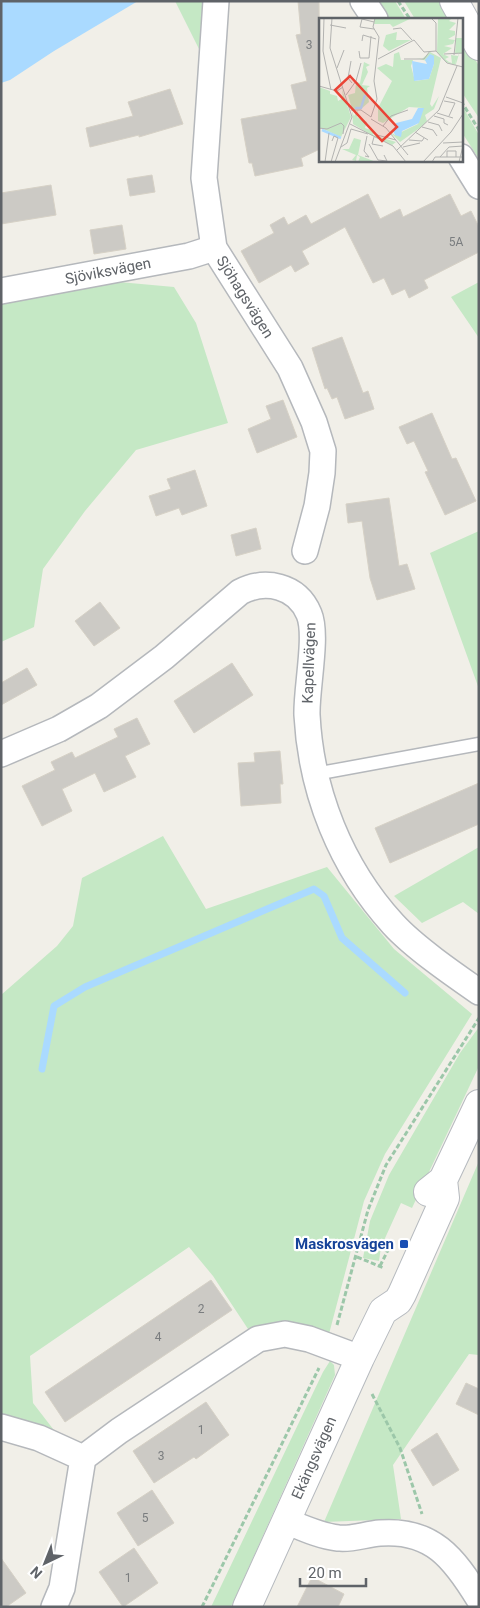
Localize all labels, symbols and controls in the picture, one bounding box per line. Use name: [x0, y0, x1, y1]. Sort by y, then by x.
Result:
inset map: [319, 18, 462, 161]
house number: 3: [306, 38, 312, 52]
house number: 5A: [449, 235, 463, 249]
street label: Sjöhagsvägen: [213, 253, 277, 341]
street label: Sjöviksvägen: [63, 254, 153, 288]
street label: Kapellvägen: [299, 622, 319, 704]
place label: Maskrosvägen: [295, 1235, 394, 1253]
marker: Maskrosvägen: [398, 1238, 410, 1250]
house number: 2: [198, 1302, 205, 1316]
house number: 4: [155, 1330, 162, 1344]
street label: Ekängsvägen: [288, 1414, 340, 1502]
house number: 1: [198, 1423, 204, 1437]
house number: 3: [158, 1449, 164, 1463]
house number: 5: [142, 1511, 149, 1525]
north arrow: [20, 1538, 70, 1588]
scale bar: [300, 1556, 366, 1588]
text: N: [27, 1563, 45, 1582]
text: 20 m: [308, 1564, 342, 1582]
house number: 1: [125, 1571, 131, 1585]

